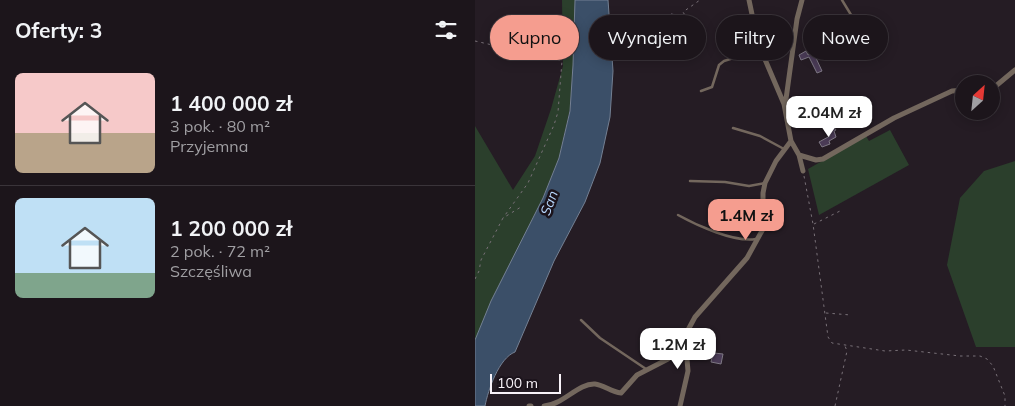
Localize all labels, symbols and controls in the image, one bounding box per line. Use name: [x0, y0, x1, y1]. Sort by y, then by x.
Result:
chip: Kupno: [490, 15, 579, 60]
chip: Wynajem: [589, 15, 706, 60]
chip: Filtry: [716, 15, 793, 60]
chip: Nowe: [803, 15, 888, 60]
icon: filters: [432, 16, 460, 44]
text: Oferty: 3: [15, 17, 102, 43]
north arrow: [955, 75, 1000, 120]
map controls: [955, 75, 1000, 120]
text: 1 400 000 zł: [170, 90, 292, 116]
icon: home: [55, 93, 115, 153]
pin: 2.04M zł: [777, 96, 881, 138]
text: 2.04M zł: [797, 102, 861, 122]
text: 3 pok. · 80 m²: [170, 116, 270, 136]
text: Przyjemna: [170, 136, 248, 156]
water label: San: [536, 188, 562, 218]
pin: 1.4M zł: [700, 198, 792, 241]
text: 1.4M zł: [719, 205, 773, 225]
text: 1 200 000 zł: [170, 215, 292, 241]
icon: home: [55, 218, 115, 278]
text: 2 pok. · 72 m²: [170, 241, 270, 261]
text: Szczęśliwa: [170, 261, 252, 281]
pin: 1.2M zł: [632, 328, 724, 370]
text: 1.2M zł: [651, 334, 705, 354]
scale bar: [490, 371, 561, 394]
text: 100 m: [497, 374, 538, 392]

